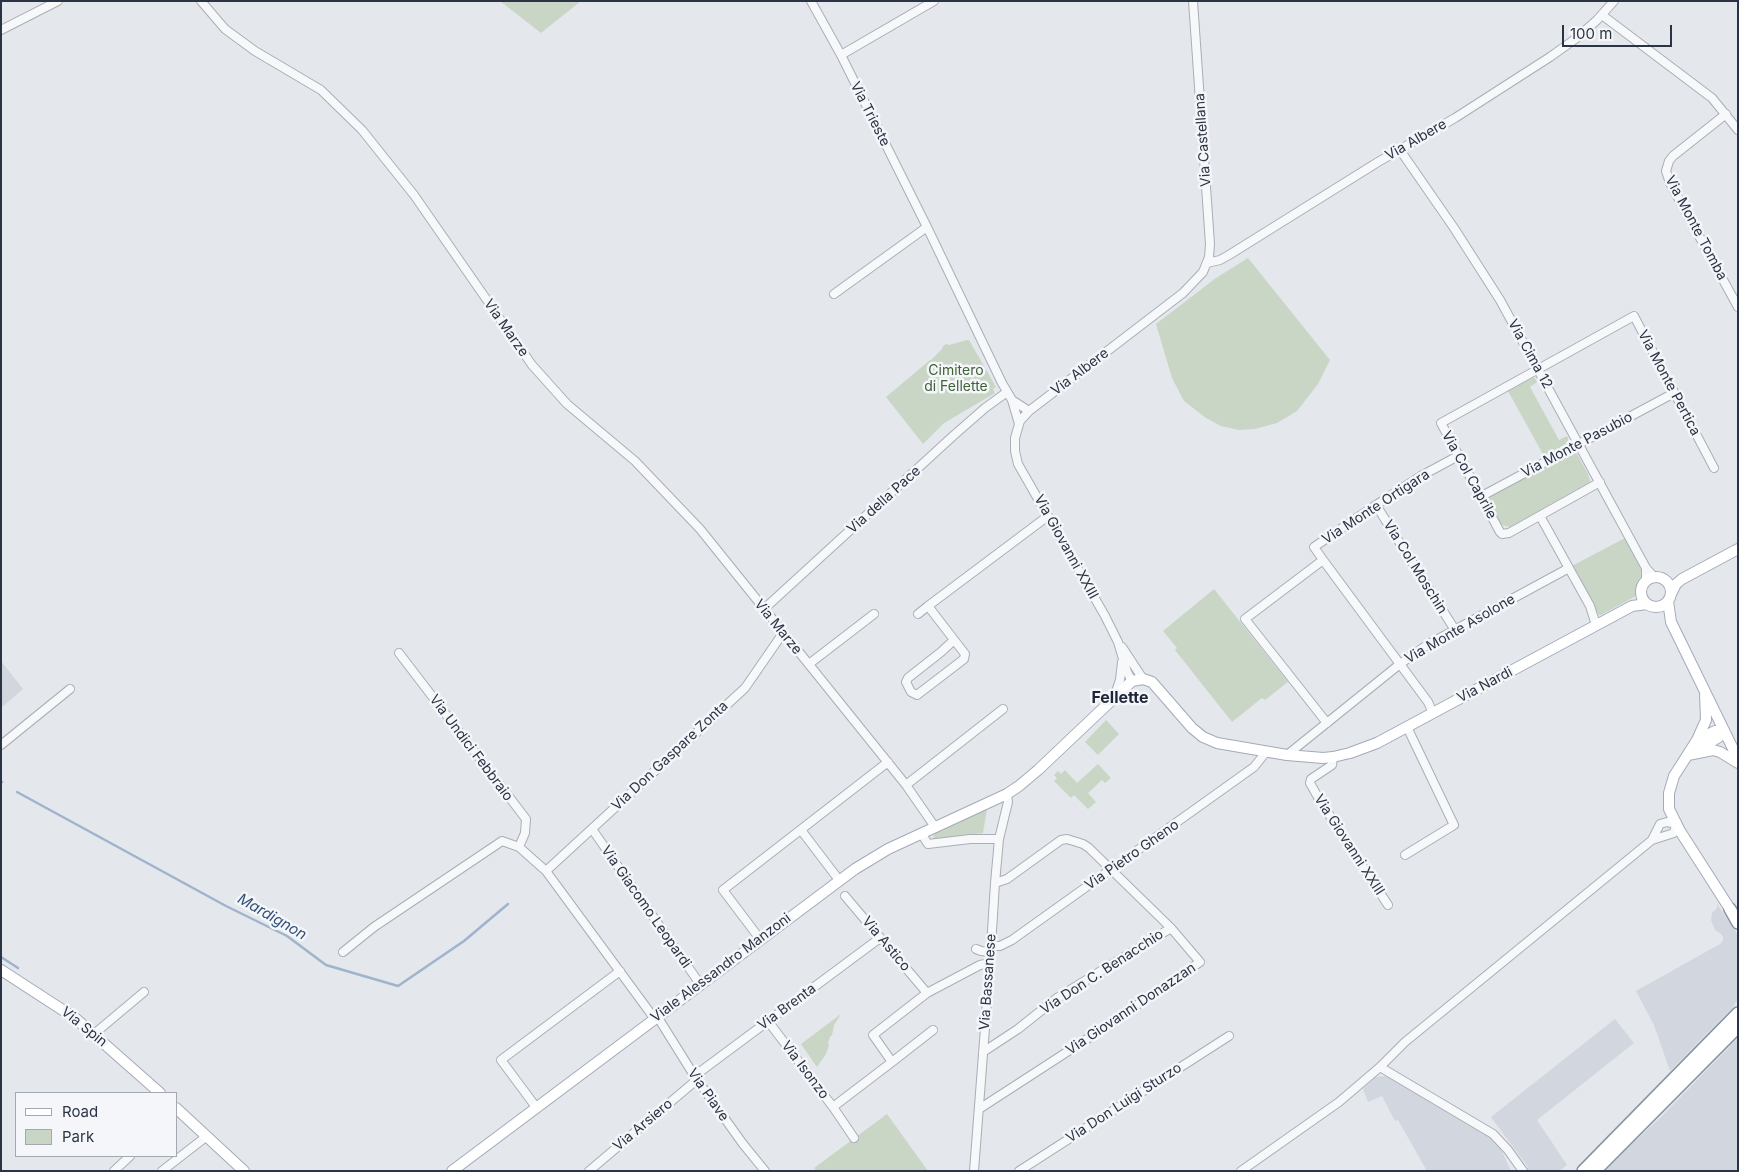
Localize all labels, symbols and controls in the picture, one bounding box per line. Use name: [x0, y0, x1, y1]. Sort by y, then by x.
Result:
scale bar: [1564, 15, 1674, 47]
text: 100 m: [1570, 24, 1612, 43]
street label: Via Trieste: [847, 79, 893, 149]
street label: Via Castellana: [1191, 93, 1215, 187]
street label: Via Albere: [1382, 116, 1450, 164]
street label: Via Monte Tomba: [1661, 173, 1731, 283]
street label: Via Marze: [480, 296, 532, 360]
street label: Via Cima 12: [1504, 316, 1556, 392]
street label: Via Monte Pertica: [1634, 327, 1704, 439]
street label: Via Albere: [1048, 345, 1112, 399]
park label: Cimitero di Fellette: [924, 363, 988, 396]
street label: Via Monte Pasubio: [1519, 409, 1635, 481]
street label: Via Col Caprile: [1438, 428, 1500, 522]
street label: Via della Pace: [844, 463, 924, 537]
street label: Via Monte Ortigara: [1319, 466, 1433, 548]
street label: Via Giovanni XXIII: [1030, 492, 1102, 602]
street label: Via Col Moschin: [1379, 517, 1451, 617]
street label: Via Monte Asolone: [1402, 591, 1518, 667]
street label: Via Marze: [751, 596, 805, 658]
street label: Via Nardi: [1454, 663, 1516, 707]
district label: Fellette: [1091, 688, 1149, 708]
street label: Via Undici Febbraio: [426, 692, 516, 804]
street label: Via Don Gaspare Zonta: [608, 698, 732, 814]
street label: Via Giovanni XXIII: [1310, 791, 1388, 899]
street label: Via Pietro Gheno: [1082, 816, 1182, 894]
street label: Via Giacomo Leopardi: [597, 843, 695, 971]
water label: Mardignon: [234, 890, 310, 944]
street label: Viale Alessandro Manzoni: [648, 910, 794, 1026]
street label: Via Astico: [858, 913, 914, 975]
street label: Via Don C. Benacchio: [1037, 926, 1167, 1018]
street label: Via Bassanese: [976, 933, 1000, 1031]
street label: Via Giovanni Donazzan: [1063, 959, 1199, 1059]
street label: Via Brenta: [755, 980, 819, 1034]
street label: Via Spin: [58, 1003, 110, 1051]
street label: Via Isonzo: [778, 1038, 832, 1102]
street label: Via Don Luigi Sturzo: [1063, 1059, 1185, 1147]
street label: Via Piave: [684, 1065, 732, 1125]
legend: [15, 1092, 178, 1157]
street label: Via Arsiero: [610, 1095, 676, 1155]
text: Road: [62, 1102, 98, 1121]
text: Park: [62, 1127, 94, 1146]

